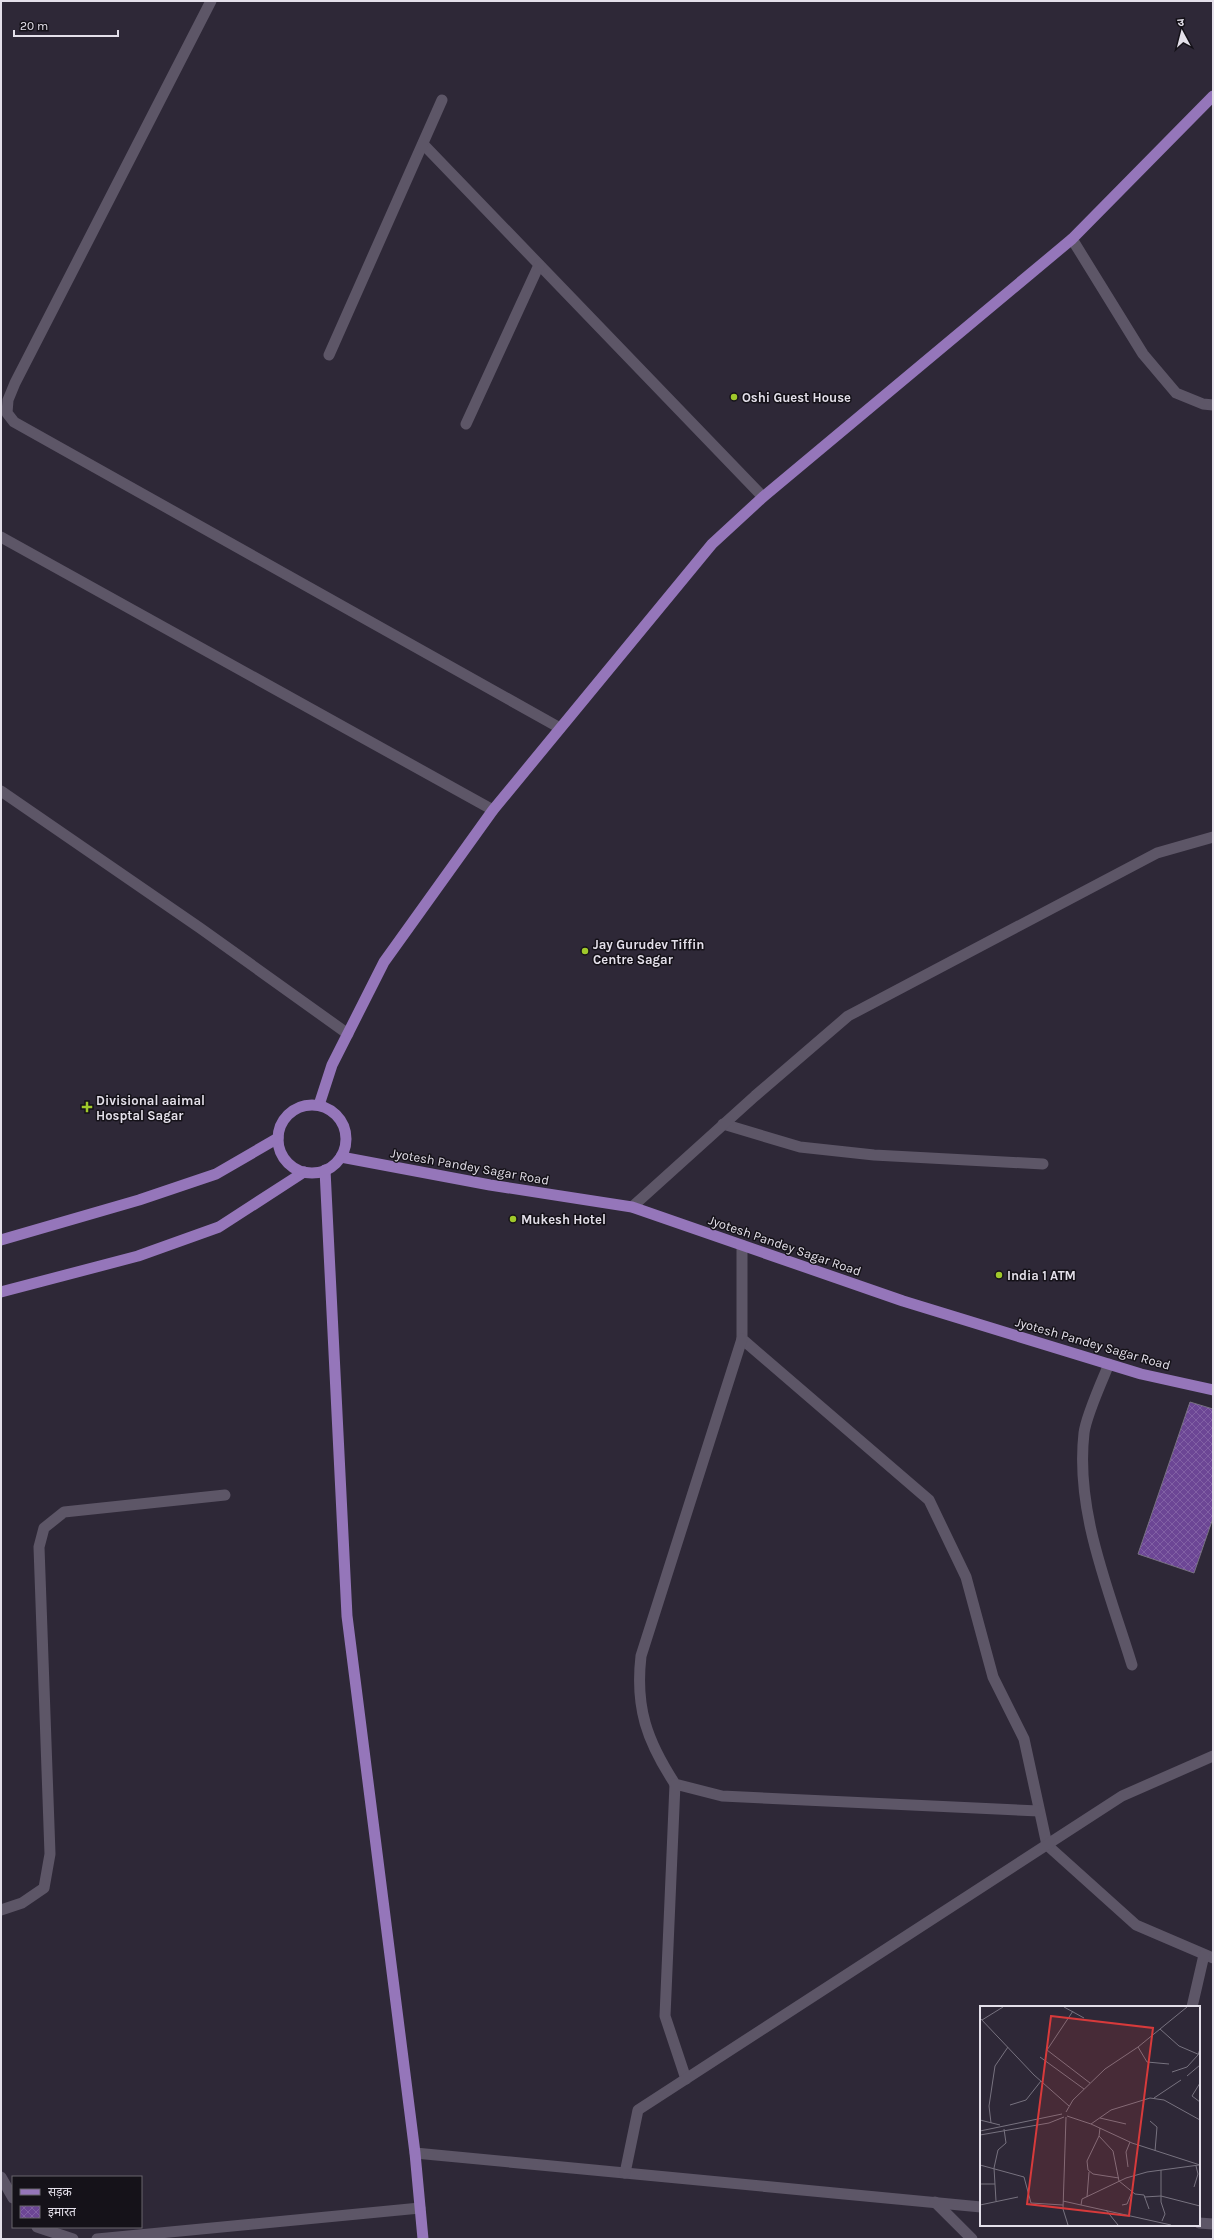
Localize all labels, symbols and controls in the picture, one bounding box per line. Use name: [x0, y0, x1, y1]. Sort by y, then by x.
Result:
scale bar: [14, 12, 118, 38]
north arrow: [1162, 12, 1202, 52]
text: उ: [1177, 16, 1185, 29]
text: 20 m: [20, 19, 48, 33]
place label: Oshi Guest House: [742, 390, 851, 405]
marker: Oshi Guest House: [729, 392, 739, 402]
place label: Jay Gurudev Tiffin Centre Sagar: [593, 937, 704, 967]
marker: Jay Gurudev Tiffin Centre Sagar: [580, 946, 590, 956]
place label: Divisional aaimal Hosptal Sagar: [96, 1093, 205, 1123]
marker: Divisional aaimal Hosptal Sagar: [81, 1101, 93, 1113]
street label: Jyotesh Pandey Sagar Road: [389, 1145, 550, 1188]
place label: Mukesh Hotel: [521, 1212, 606, 1227]
street label: Jyotesh Pandey Sagar Road: [706, 1212, 863, 1279]
marker: Mukesh Hotel: [508, 1214, 518, 1224]
place label: India 1 ATM: [1007, 1268, 1076, 1283]
marker: India 1 ATM: [994, 1270, 1004, 1280]
street label: Jyotesh Pandey Sagar Road: [1014, 1314, 1172, 1373]
inset map: [980, 2006, 1200, 2226]
legend: [12, 2176, 142, 2228]
text: सड़क: [48, 2185, 73, 2199]
text: इमारत: [48, 2205, 77, 2219]

